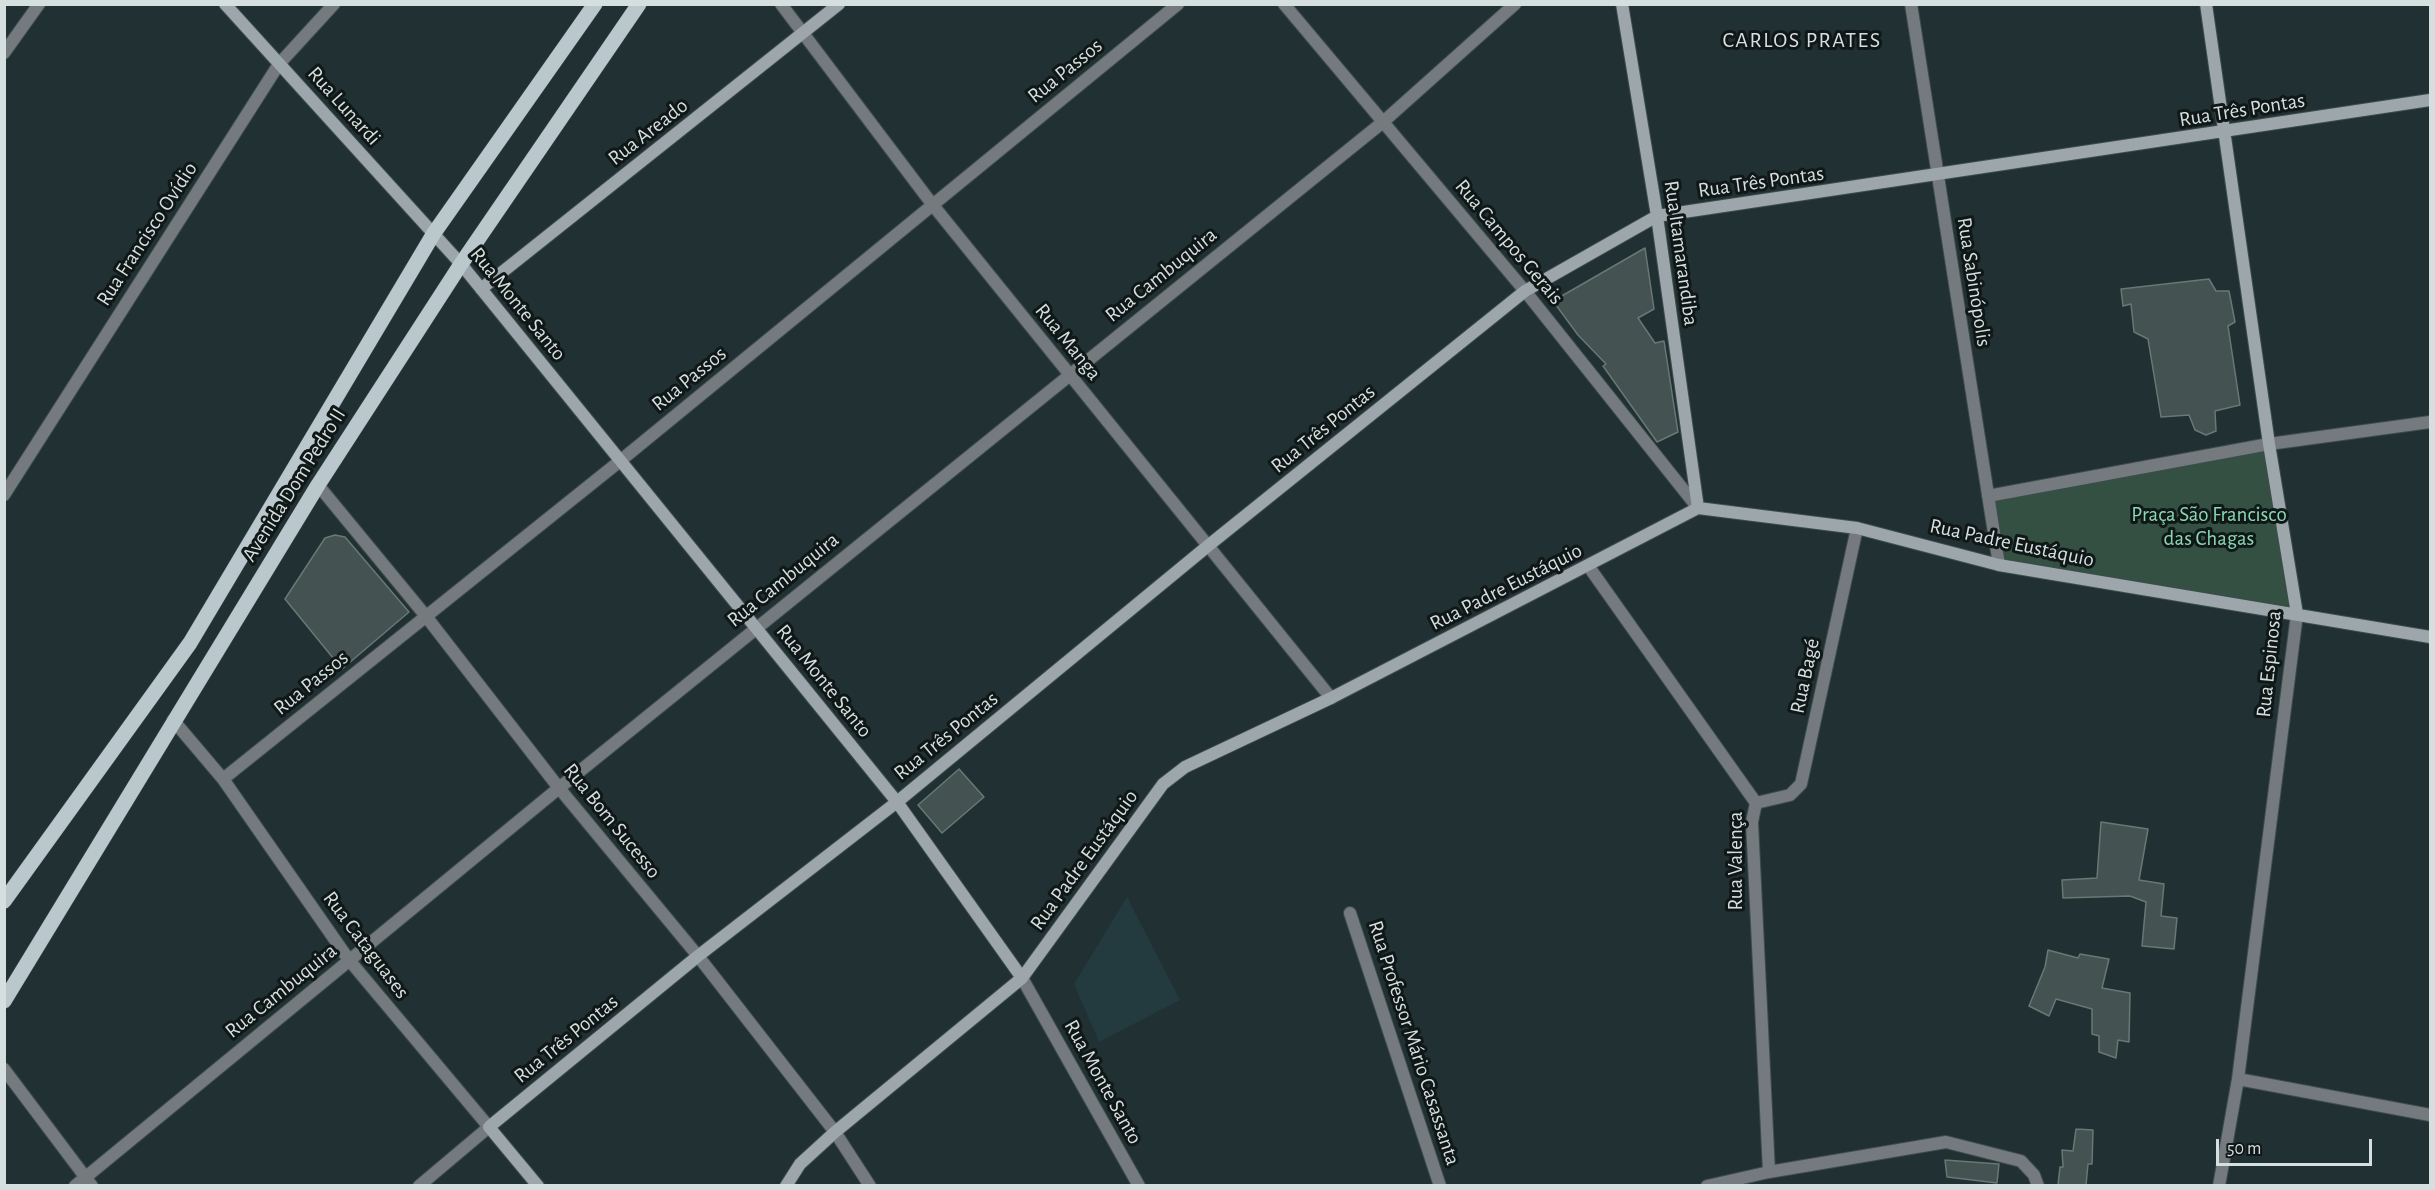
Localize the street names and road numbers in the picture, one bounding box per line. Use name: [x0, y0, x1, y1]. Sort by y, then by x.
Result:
street label: Rua Passos: [1023, 33, 1107, 109]
street label: Rua Lunardi: [302, 61, 386, 151]
street label: Rua Três Pontas: [2177, 88, 2307, 132]
street label: Rua Areado: [603, 93, 693, 171]
street label: Rua Francisco Ovídio: [91, 157, 203, 311]
street label: Rua Três Pontas: [1696, 161, 1826, 203]
street label: Rua Campos Gerais: [1449, 174, 1569, 310]
street label: Rua Itamarandiba: [1658, 179, 1704, 327]
street label: Rua Sabinópolis: [1951, 216, 1997, 348]
street label: Rua Cambuquira: [1100, 222, 1222, 328]
street label: Rua Monte Santo: [465, 242, 571, 366]
street label: Rua Manga: [1029, 299, 1107, 385]
street label: Rua Passos: [647, 341, 731, 417]
street label: Rua Três Pontas: [1266, 379, 1380, 479]
street label: Avenida Dom Pedro II: [237, 404, 351, 566]
street label: Rua Padre Eustáquio: [1928, 513, 2096, 573]
street label: Rua Cambuquira: [722, 527, 844, 633]
street label: Rua Padre Eustáquio: [1426, 538, 1586, 636]
street label: Rua Espinosa: [2251, 609, 2287, 719]
street label: Rua Monte Santo: [771, 619, 877, 743]
street label: Rua Bagé: [1785, 636, 1825, 716]
street label: Rua Passos: [269, 645, 353, 721]
street label: Rua Três Pontas: [889, 686, 1003, 786]
street label: Rua Bom Sucesso: [558, 758, 666, 884]
street label: Rua Padre Eustáquio: [1025, 785, 1143, 935]
street label: Rua Valença: [1723, 812, 1749, 910]
street label: Rua Cataguases: [317, 886, 415, 1004]
street label: Rua Professor Mário Casassanta: [1362, 917, 1466, 1169]
street label: Rua Cambuquira: [220, 938, 342, 1044]
street label: Rua Três Pontas: [509, 989, 623, 1089]
street label: Rua Monte Santo: [1058, 1015, 1148, 1149]

